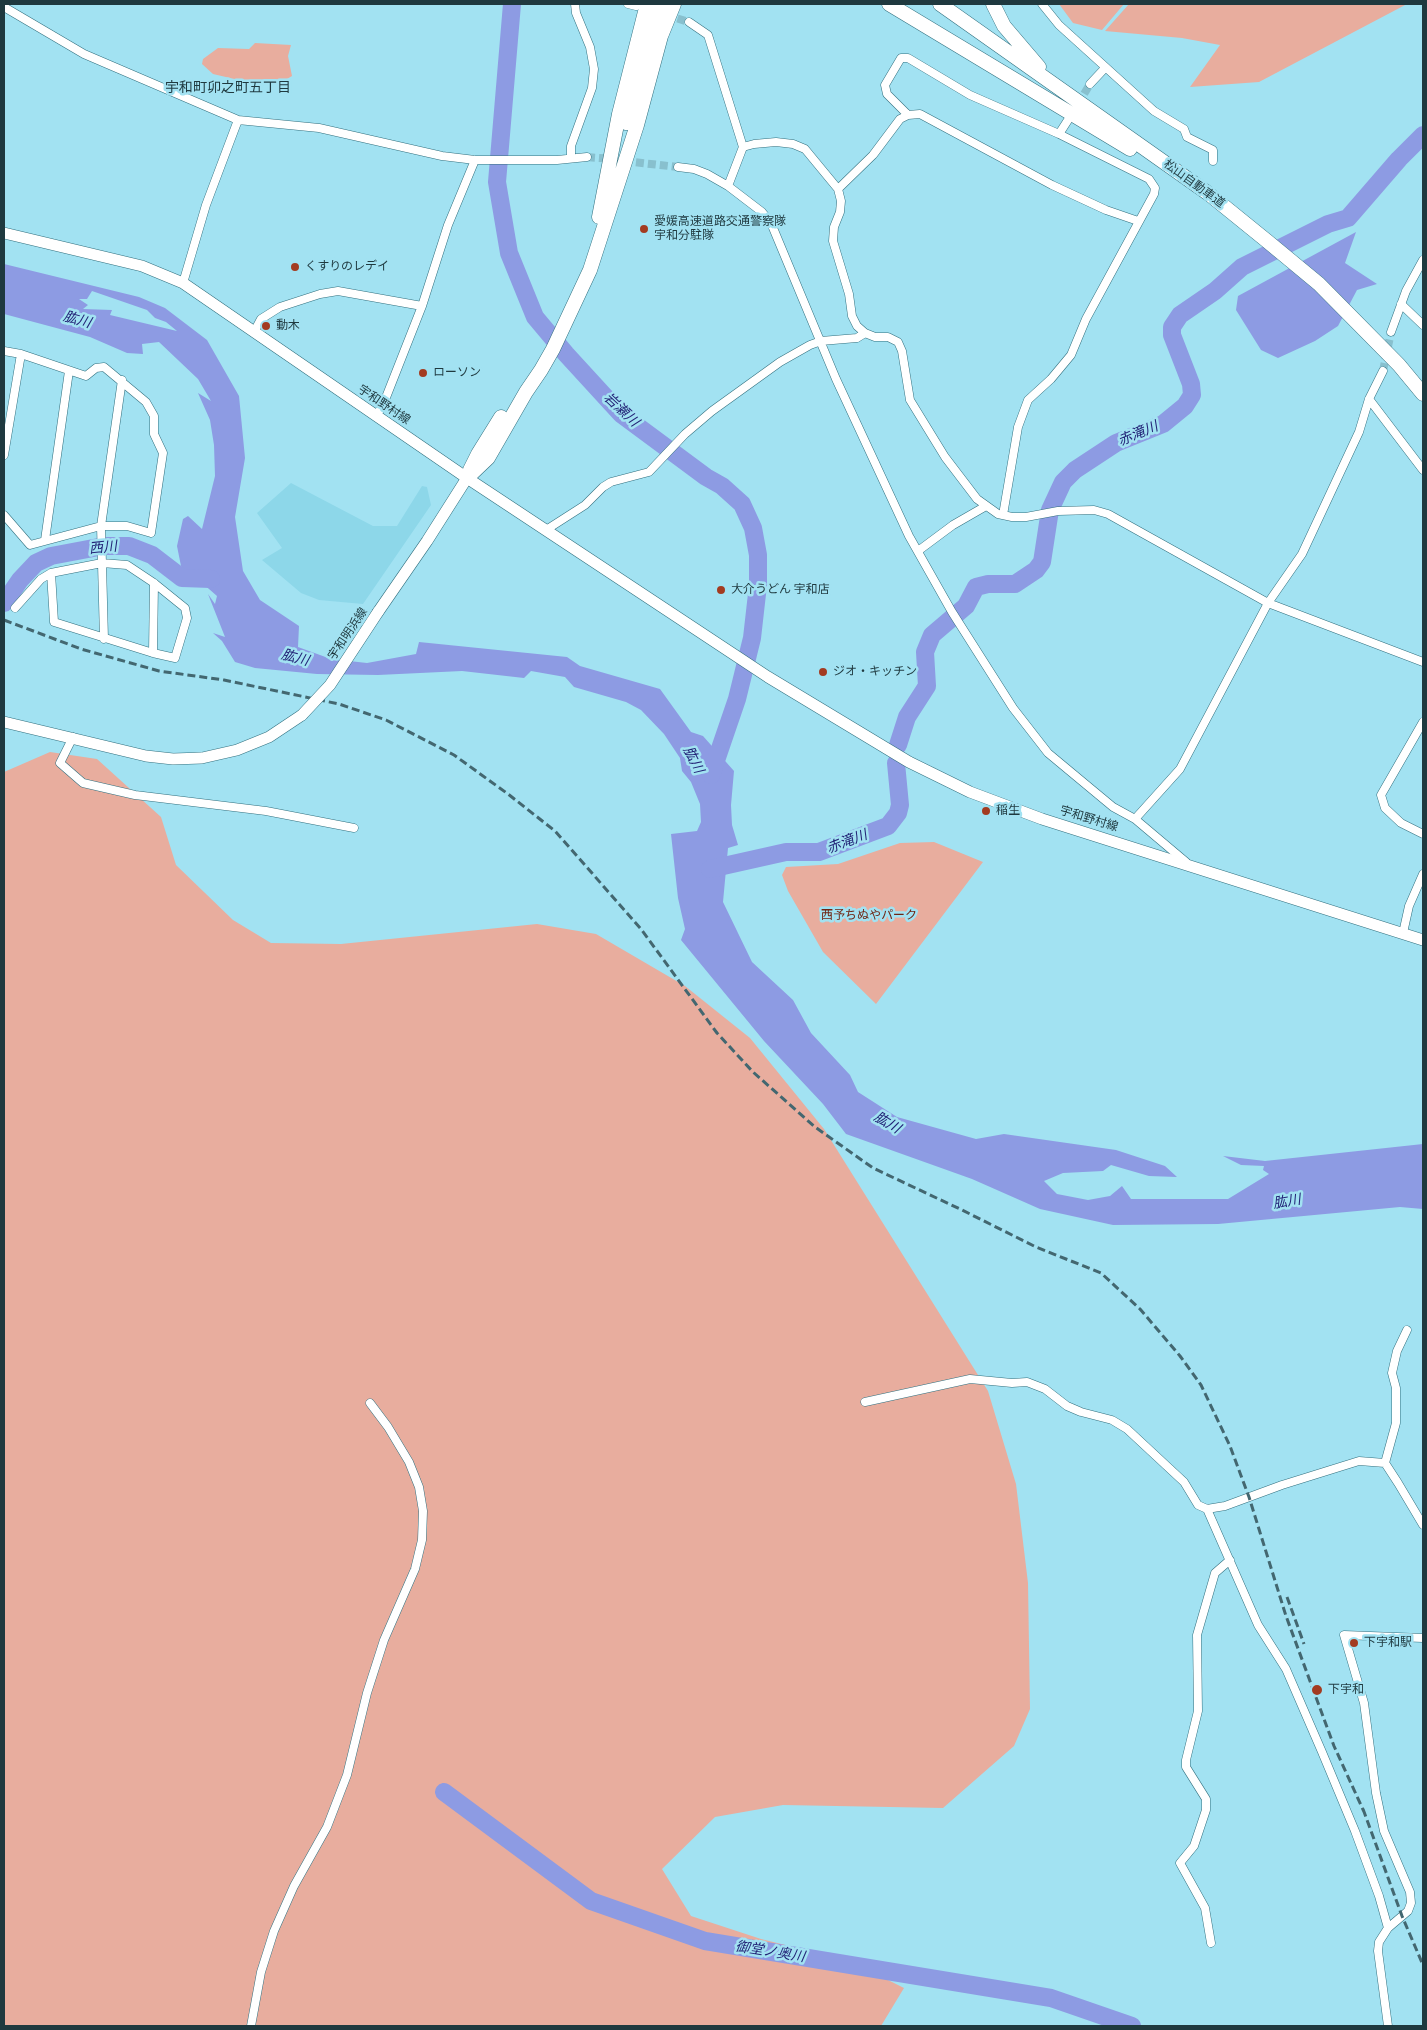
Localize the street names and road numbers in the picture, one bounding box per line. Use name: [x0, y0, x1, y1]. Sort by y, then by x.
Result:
street label: 松山自動車道: [1161, 157, 1227, 211]
street label: 宇和野村線: [355, 382, 413, 428]
street label: 宇和明浜線: [325, 605, 371, 663]
street label: 宇和野村線: [1058, 803, 1120, 835]

